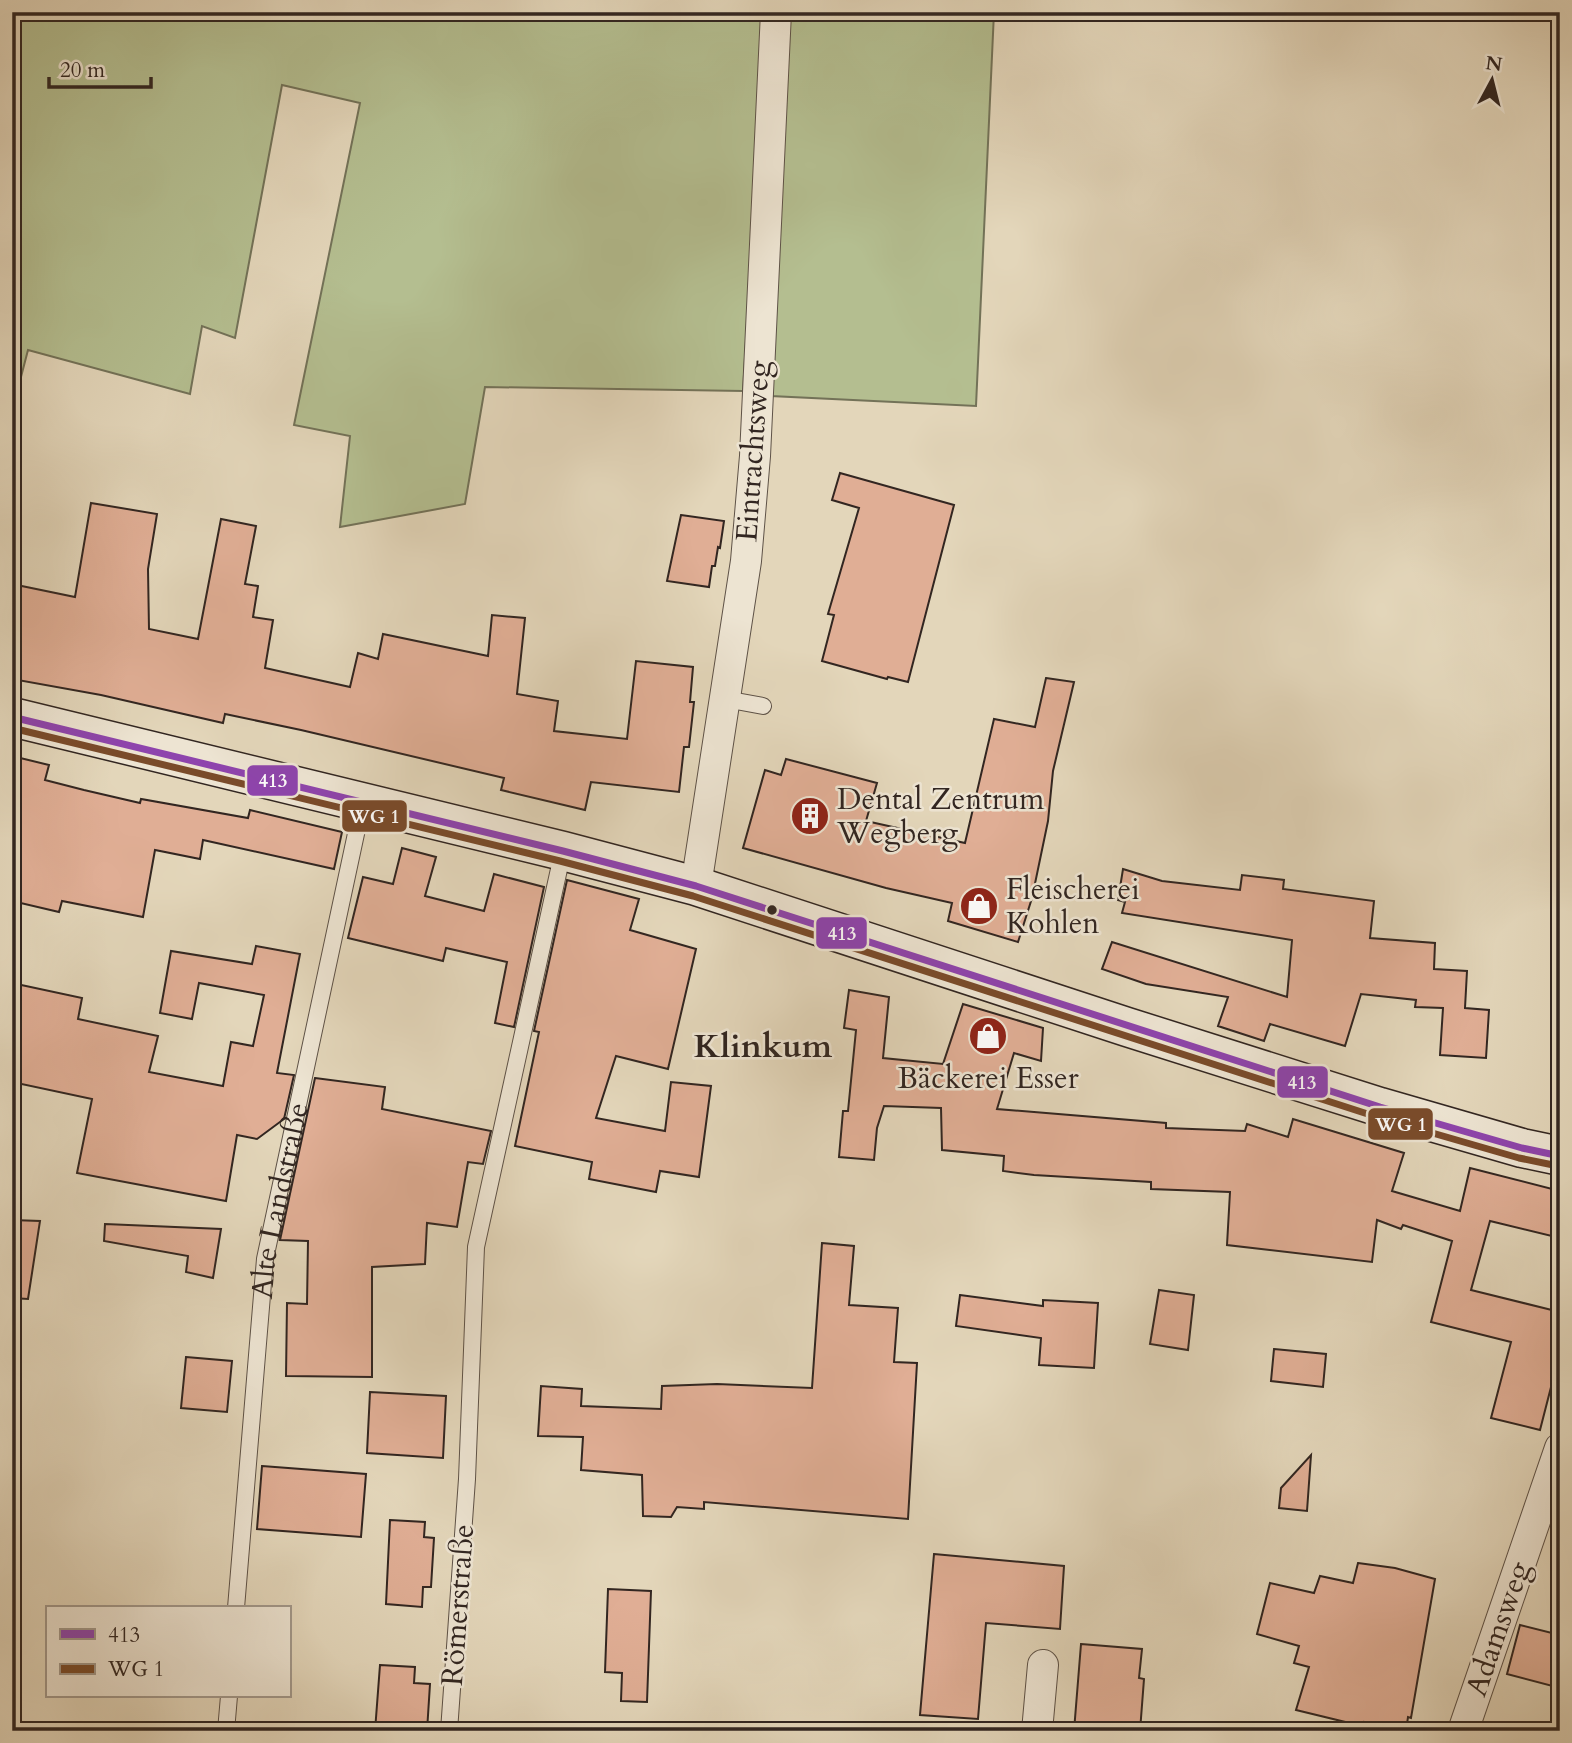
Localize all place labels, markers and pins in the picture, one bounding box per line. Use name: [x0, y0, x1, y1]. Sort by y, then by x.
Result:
place label: Dental Zentrum Wegberg: [836, 779, 1045, 854]
building icon: Dental Zentrum Wegberg: [789, 795, 831, 837]
place label: Fleischerei Kohlen: [1006, 869, 1140, 944]
shop icon: Fleischerei Kohlen: [958, 885, 1000, 927]
unlabelled marker: [765, 903, 779, 917]
shop icon: Bäckerei Esser: [967, 1015, 1009, 1057]
place label: Bäckerei Esser: [897, 1058, 1079, 1099]

